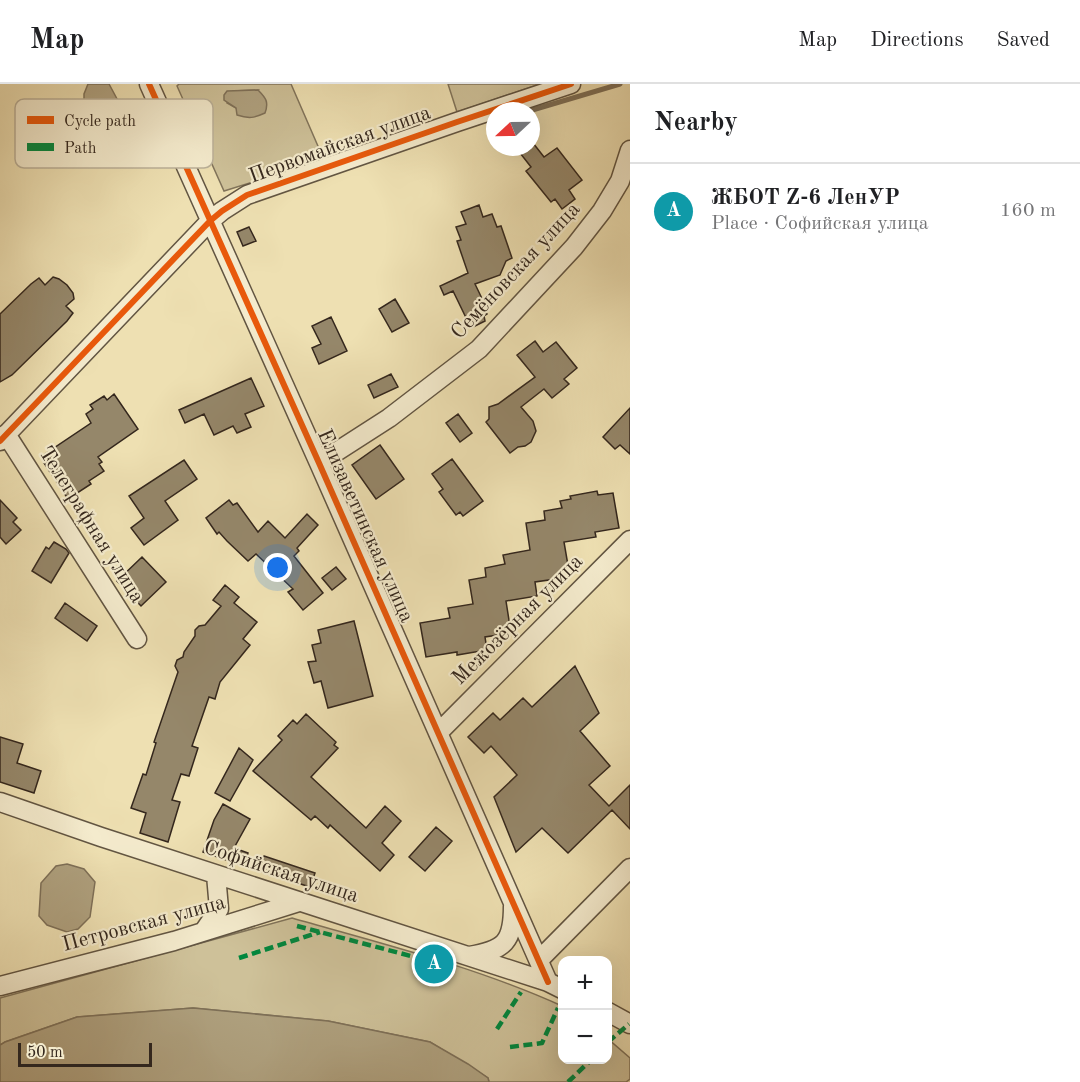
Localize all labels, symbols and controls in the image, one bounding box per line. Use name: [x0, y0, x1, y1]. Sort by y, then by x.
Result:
text: Map: [30, 27, 84, 55]
text: Map: [798, 30, 837, 51]
text: Directions: [870, 30, 964, 51]
text: Saved: [997, 30, 1050, 51]
legend: [15, 99, 213, 168]
street label: Первомайская улица: [246, 102, 434, 188]
north arrow: [486, 102, 540, 156]
text: Nearby: [654, 110, 738, 136]
text: Cycle path: [64, 114, 136, 130]
text: Path: [64, 141, 97, 157]
text: ЖБОТ Z-6 ЛенУР: [711, 187, 900, 209]
street label: Семёновская улица: [448, 199, 584, 343]
text: A: [666, 201, 681, 221]
text: 160 m: [1000, 201, 1056, 221]
text: Place · Софийская улица: [711, 214, 929, 234]
street label: Елизаветинская улица: [313, 426, 417, 626]
street label: Телеграфная улица: [34, 443, 148, 607]
street label: Межозёрная улица: [449, 551, 587, 689]
your location: [263, 553, 292, 582]
street label: Софийская улица: [201, 837, 361, 907]
street label: Петровская улица: [60, 892, 228, 956]
pin: A: [414, 942, 454, 986]
map controls: [558, 956, 612, 1064]
button: +: [558, 956, 612, 1010]
button: −: [558, 1010, 612, 1064]
scale bar: [18, 1040, 152, 1068]
text: 50 m: [27, 1045, 63, 1061]

